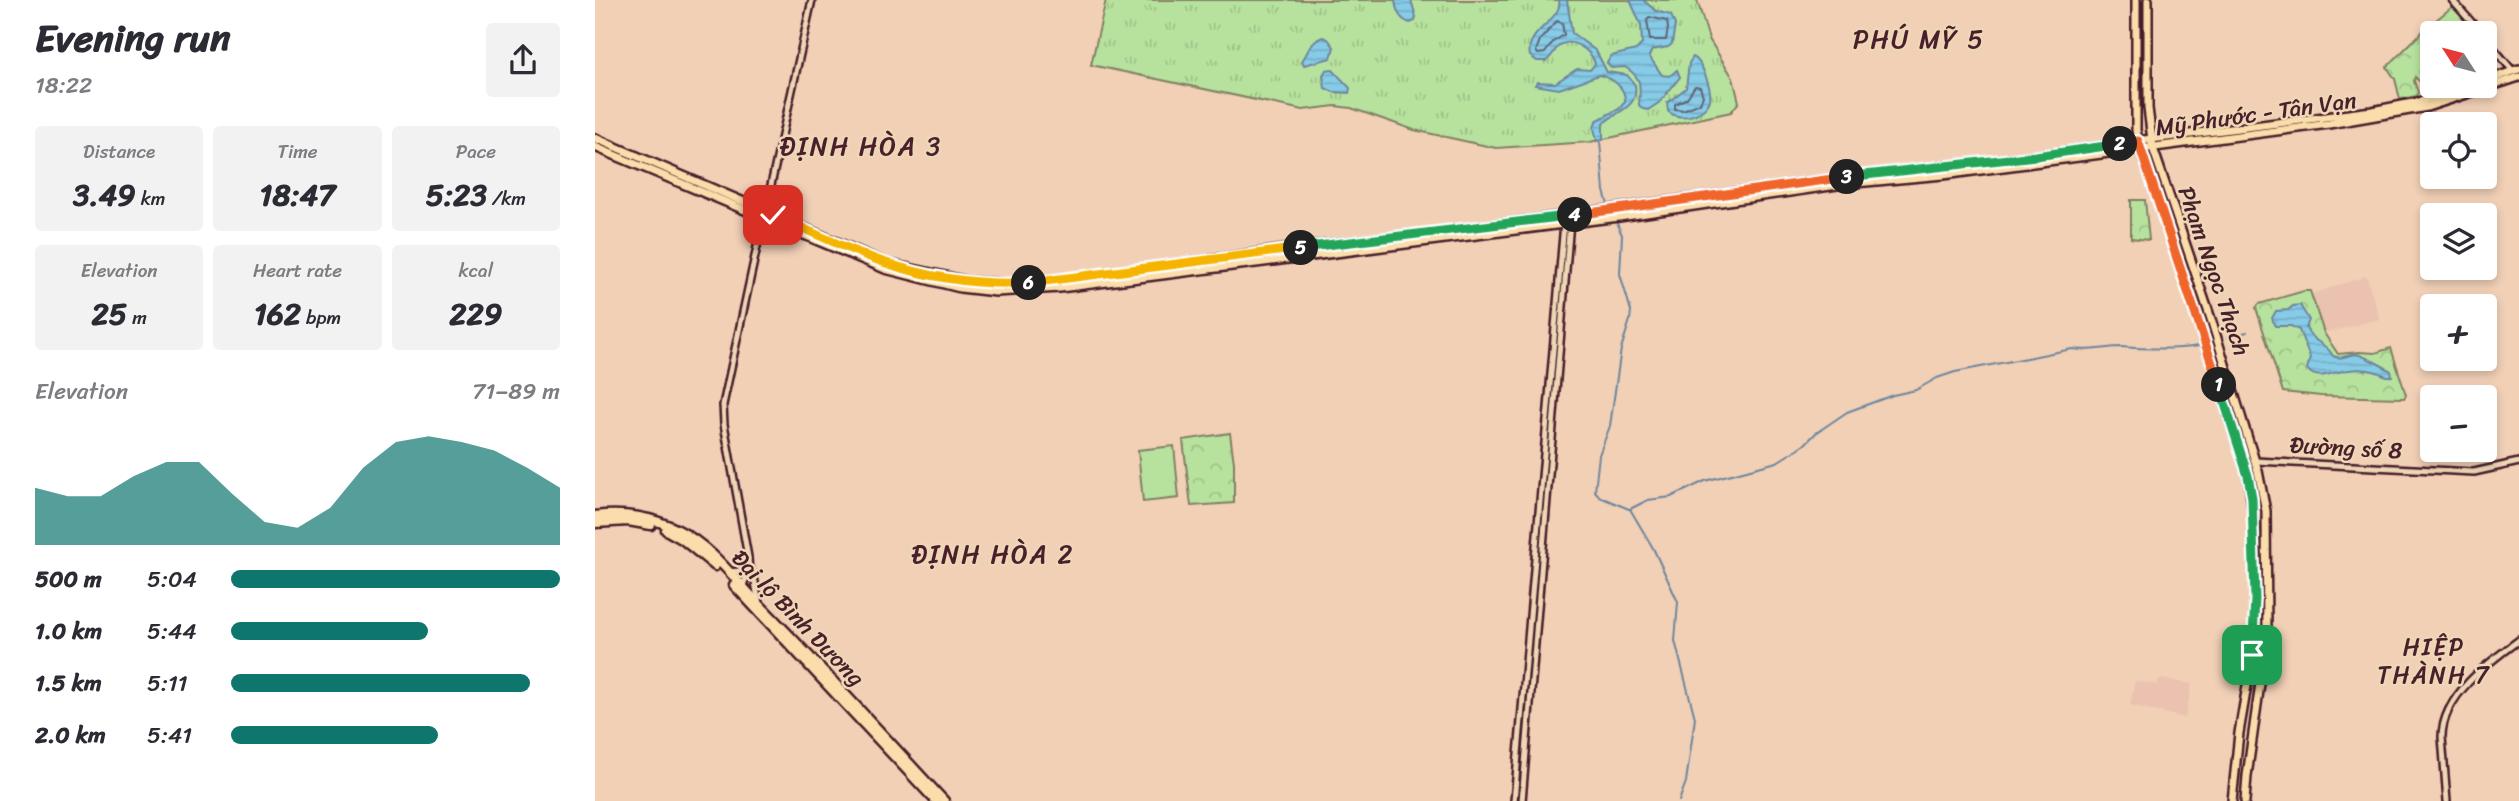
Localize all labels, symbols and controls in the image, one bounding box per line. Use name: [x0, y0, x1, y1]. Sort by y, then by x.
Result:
text: Evening run: [35, 5, 231, 72]
district label: PHÚ MỸ 5: [1853, 16, 1985, 62]
north arrow: [2420, 21, 2497, 98]
map controls: [2420, 21, 2497, 462]
button: share: [486, 23, 560, 97]
text: 18:22: [35, 65, 92, 106]
street label: Mỹ Phước - Tân Vạn: [2153, 80, 2359, 148]
button: locate: [2420, 112, 2497, 189]
district label: ĐỊNH HÒA 3: [780, 123, 942, 169]
pin: 2: [2103, 127, 2137, 162]
text: 2: [2114, 127, 2125, 160]
text: Distance: [83, 135, 155, 168]
text: Time: [277, 135, 318, 168]
text: Pace: [456, 135, 496, 168]
pin: 3: [1829, 160, 1865, 194]
text: 3: [1841, 160, 1852, 193]
text: 3.49: [73, 168, 136, 222]
text: 18:47: [260, 168, 335, 222]
text: 5:23: [426, 168, 487, 222]
street label: Phạm Ngọc Thạch: [2166, 181, 2262, 361]
text: km: [136, 182, 165, 215]
text: /km: [487, 182, 526, 215]
pin: [743, 185, 803, 245]
icon: check: [754, 196, 792, 234]
pin: 4: [1557, 198, 1593, 232]
text: 4: [1569, 198, 1580, 231]
button: layers: [2420, 203, 2497, 280]
pin: 5: [1283, 230, 1319, 266]
text: 5: [1295, 231, 1306, 264]
text: Elevation: [81, 254, 158, 287]
text: Heart rate: [253, 254, 342, 287]
text: kcal: [459, 254, 493, 287]
pin: 6: [1011, 266, 1047, 300]
text: 6: [1023, 266, 1034, 299]
text: 25: [92, 287, 127, 341]
text: 162: [254, 287, 301, 341]
text: 229: [449, 287, 502, 341]
button: +: [2420, 294, 2497, 371]
text: m: [127, 301, 147, 334]
text: bpm: [301, 301, 341, 334]
pin: 1: [2201, 368, 2237, 402]
text: 1: [2214, 368, 2223, 401]
text: Elevation: [35, 371, 128, 412]
text: 71–89 m: [472, 371, 560, 412]
button: −: [2420, 385, 2497, 462]
street label: Đường số 8: [2289, 425, 2403, 471]
district label: ĐỊNH HÒA 2: [911, 531, 1075, 577]
street label: Đại lộ Bình Dương: [721, 539, 875, 697]
text: 500 m: [35, 559, 102, 600]
text: 5:04: [147, 559, 197, 600]
text: 1.0 km: [35, 611, 102, 652]
text: 5:44: [147, 611, 197, 652]
pin: [2222, 625, 2282, 685]
district label: HIỆP THÀNH 7: [2377, 626, 2491, 696]
icon: arrive: [2233, 636, 2271, 674]
text: 1.5 km: [35, 663, 102, 704]
text: 5:11: [147, 663, 188, 704]
text: 2.0 km: [35, 715, 106, 756]
text: 5:41: [147, 715, 192, 756]

